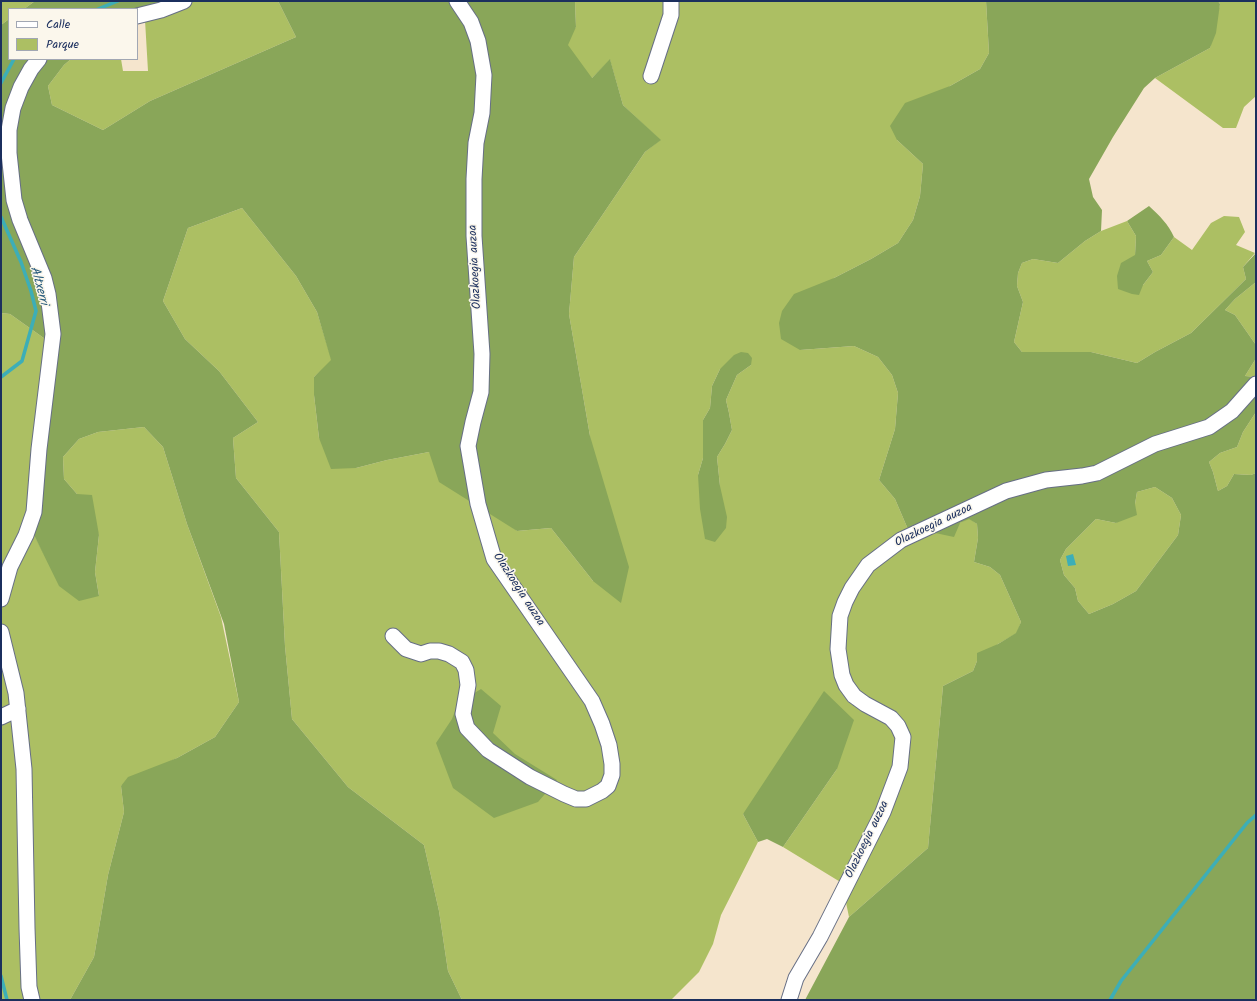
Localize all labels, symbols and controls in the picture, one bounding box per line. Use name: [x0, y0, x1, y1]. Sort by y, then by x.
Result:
legend: [8, 8, 138, 60]
text: Calle: [46, 15, 70, 34]
text: Parque: [46, 35, 79, 54]
street label: Olazkoegia auzoa: [467, 224, 485, 310]
water label: Altxerri: [25, 265, 51, 307]
street label: Olazkoegia auzoa: [893, 501, 975, 551]
street label: Olazkoegia auzoa: [489, 551, 547, 629]
street label: Olazkoegia auzoa: [843, 799, 893, 881]

